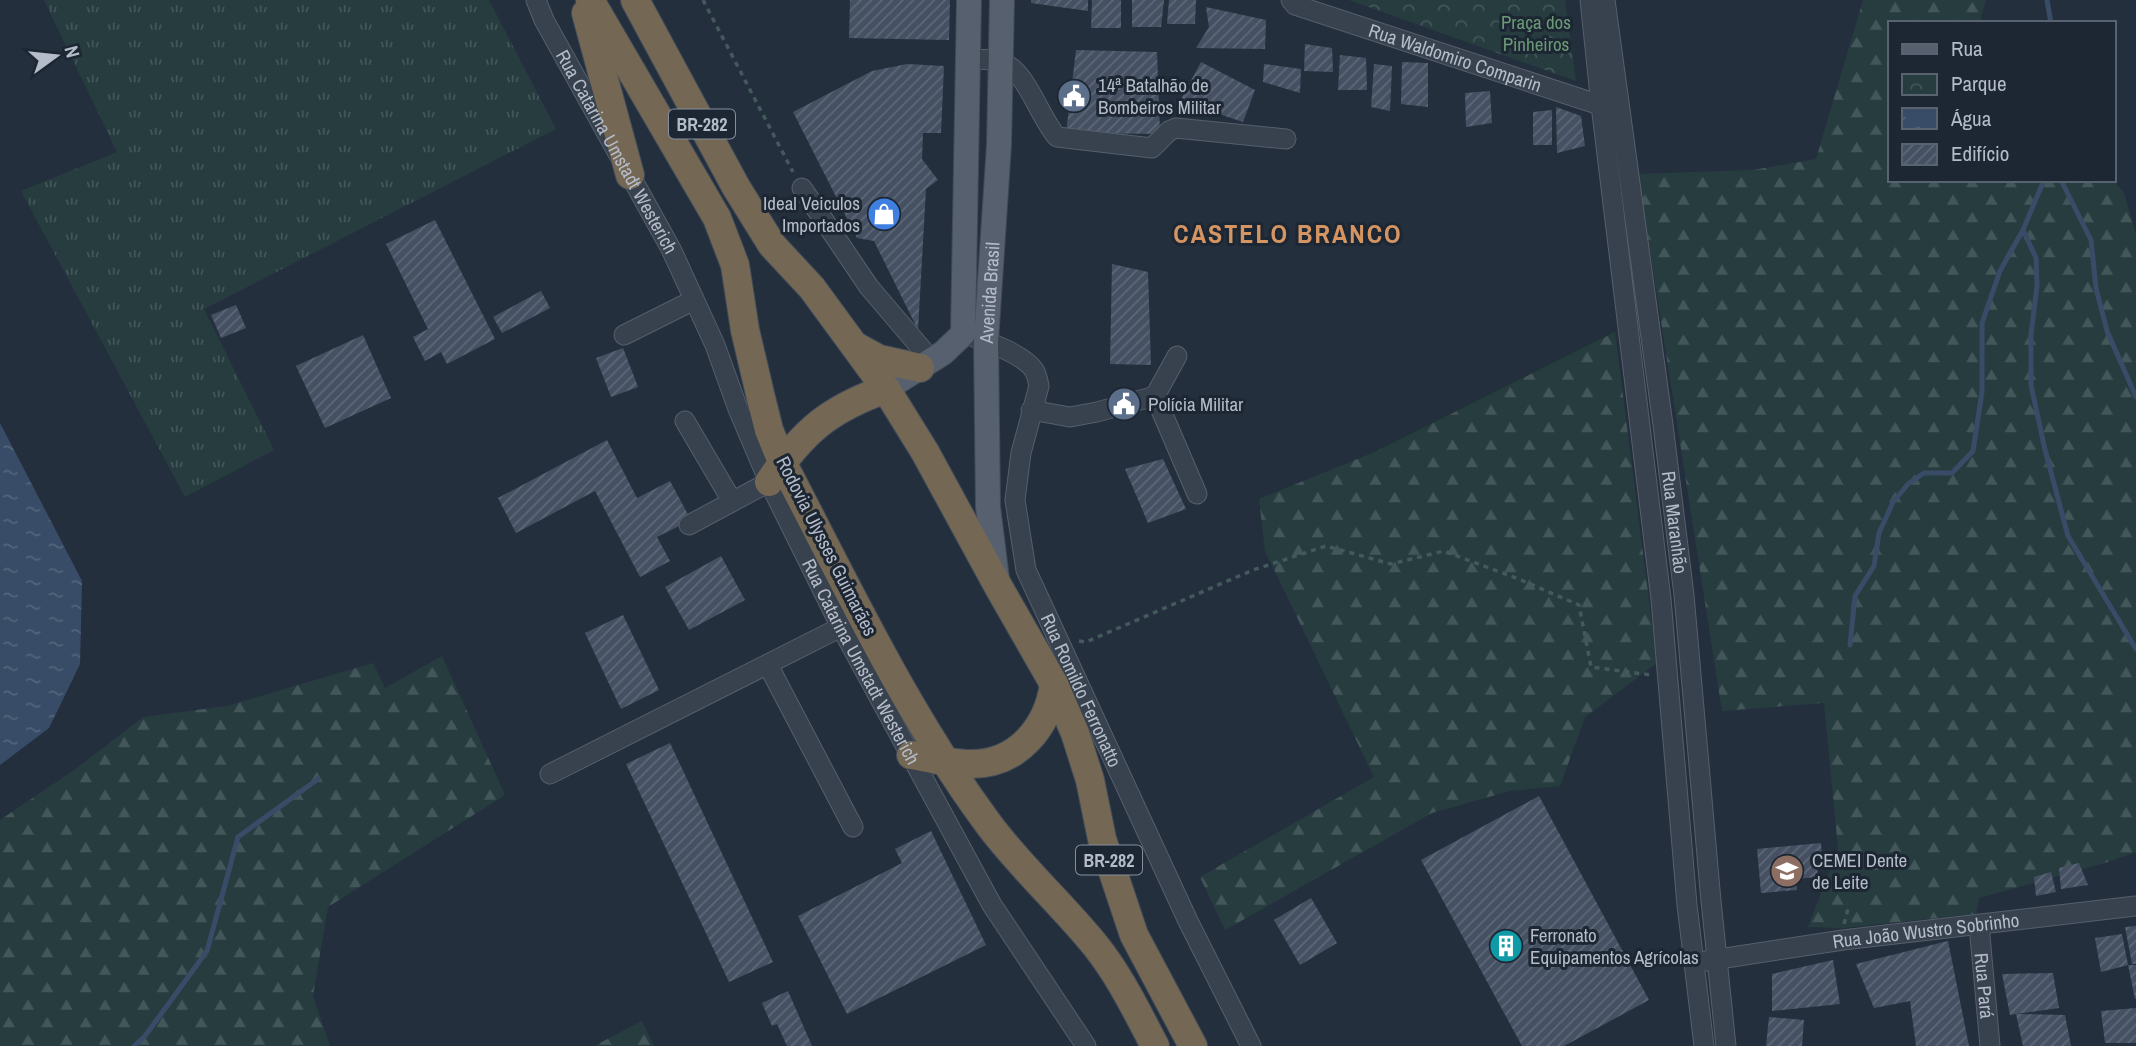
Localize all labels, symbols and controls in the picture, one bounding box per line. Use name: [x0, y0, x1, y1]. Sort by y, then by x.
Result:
park label: Praça dos Pinheiros: [1501, 9, 1571, 57]
street label: Rua Waldomiro Comparin: [1365, 17, 1545, 98]
north arrow: [21, 21, 91, 91]
legend: [1888, 21, 2115, 182]
text: Rua: [1951, 34, 1983, 63]
text: N: [58, 43, 86, 60]
street label: Rua Catarina Umstadt Westerich: [550, 45, 684, 258]
text: Parque: [1951, 69, 2007, 98]
place label: 14ª Batalhão de Bombeiros Militar: [1098, 72, 1222, 120]
public building icon: 14ª Batalhão de Bombeiros Militar: [1055, 77, 1093, 115]
text: Água: [1950, 104, 1992, 133]
road number: BR-282: [669, 110, 735, 139]
text: Edifício: [1951, 139, 2009, 168]
place label: Ideal Veiculos Importados: [763, 190, 860, 238]
shop icon: Ideal Veiculos Importados: [865, 195, 903, 233]
district label: CASTELO BRANCO: [1173, 216, 1403, 251]
street label: Avenida Brasil: [973, 241, 1006, 345]
public building icon: Polícia Militar: [1105, 385, 1143, 423]
place label: Polícia Militar: [1148, 391, 1244, 417]
street label: Rodovia Ulysses Guimarães: [770, 452, 884, 640]
street label: Rua Maranhão: [1656, 470, 1694, 575]
street label: Rua Catarina Umstadt Westerich: [796, 554, 926, 769]
street label: Rua Romildo Ferronatto: [1035, 609, 1128, 771]
road number: BR-282: [1076, 846, 1142, 874]
place label: CEMEI Dente de Leite: [1812, 847, 1907, 895]
school or university icon: CEMEI Dente de Leite: [1768, 852, 1806, 890]
street label: Rua João Wustro Sobrinho: [1831, 907, 2021, 954]
place label: Ferronato Equipamentos Agrícolas: [1530, 922, 1699, 970]
building icon: Ferronato Equipamentos Agrícolas: [1487, 927, 1525, 965]
street label: Rua Pará: [1969, 952, 2000, 1020]

